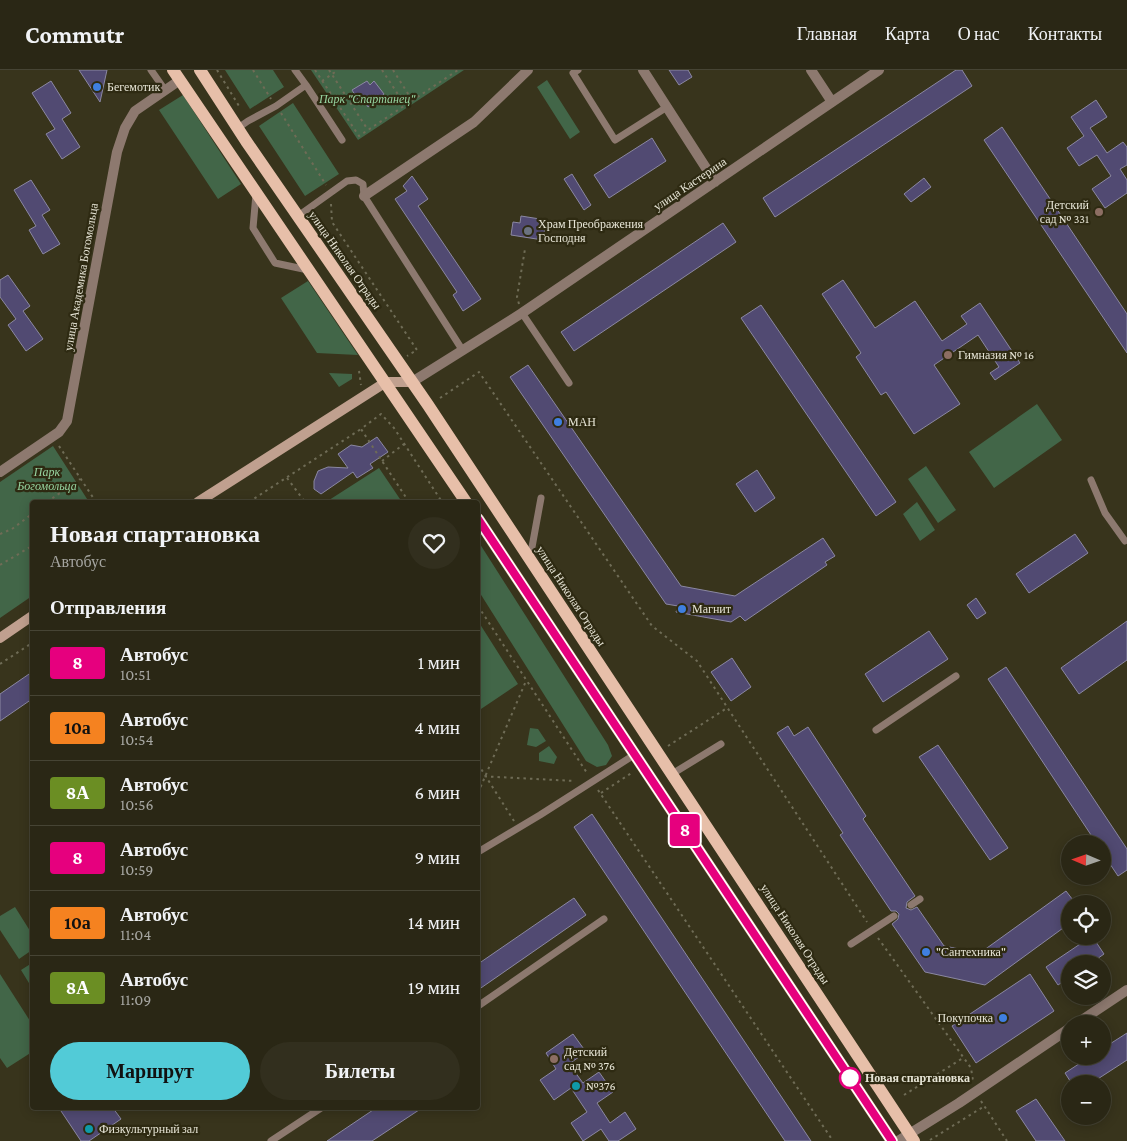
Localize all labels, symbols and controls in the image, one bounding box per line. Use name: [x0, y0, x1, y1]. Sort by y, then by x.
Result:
text: Commutr: [25, 21, 124, 48]
text: Главная: [797, 24, 857, 44]
text: Карта: [885, 24, 930, 44]
text: О нас: [958, 24, 1000, 44]
text: Контакты: [1028, 24, 1102, 44]
place label: Бегемотик: [107, 80, 160, 94]
marker: Бегемотик: [91, 81, 103, 93]
park label: Парк "Спартанец": [318, 92, 416, 106]
street label: улица Кастерина: [651, 154, 730, 214]
place label: Детский сад № 331: [1040, 198, 1090, 226]
street label: улица Академика Богомольца: [61, 201, 101, 352]
marker: Детский сад № 331: [1093, 206, 1105, 218]
street label: улица Николая Отрады: [306, 208, 384, 312]
place label: Храм Преображения Господня: [538, 217, 644, 245]
marker: Храм Преображения Господня: [522, 225, 534, 237]
place label: Гимназия № 16: [958, 348, 1034, 362]
marker: Гимназия № 16: [942, 349, 954, 361]
place label: МАН: [568, 415, 596, 429]
marker: МАН: [552, 416, 564, 428]
park label: Парк Богомольца: [16, 465, 77, 493]
button: heart: [408, 517, 460, 569]
text: Новая спартановка: [50, 520, 260, 547]
street label: улица Николая Отрады: [533, 543, 609, 649]
text: Автобус: [50, 553, 106, 570]
text: Отправления: [50, 597, 166, 618]
place label: Магнит: [692, 602, 732, 616]
marker: Магнит: [676, 603, 688, 615]
text: Автобус: [120, 644, 188, 665]
text: 1 мин: [418, 652, 460, 673]
text: 8: [72, 653, 83, 673]
text: 10:51: [120, 666, 151, 683]
text: Автобус: [120, 709, 188, 730]
text: 4 мин: [414, 717, 460, 738]
text: 10а: [64, 718, 91, 738]
text: 10:54: [120, 731, 154, 748]
text: Автобус: [120, 774, 188, 795]
text: 6 мин: [414, 782, 460, 803]
text: 8А: [66, 783, 89, 803]
text: 10:56: [120, 796, 154, 813]
line badge: 8: [669, 814, 701, 846]
text: 8: [680, 820, 690, 840]
north arrow: [1061, 835, 1111, 885]
map controls: [1061, 835, 1111, 1125]
text: Автобус: [120, 839, 188, 860]
text: 9 мин: [414, 847, 460, 868]
text: 8: [72, 848, 83, 868]
text: 10:59: [120, 861, 153, 878]
street label: улица Николая Отрады: [757, 881, 833, 987]
button: locate: [1061, 895, 1111, 945]
text: Автобус: [120, 904, 188, 925]
text: 14 мин: [408, 912, 460, 933]
text: 10а: [64, 913, 91, 933]
text: 11:04: [120, 926, 152, 943]
place label: "Сантехника": [936, 945, 1006, 959]
marker: "Сантехника": [920, 946, 932, 958]
button: layers: [1061, 955, 1111, 1005]
text: Автобус: [120, 969, 188, 990]
text: 19 мин: [408, 977, 460, 998]
text: 8А: [66, 978, 89, 998]
text: 11:09: [120, 991, 151, 1008]
place label: Покупочка: [938, 1011, 994, 1025]
marker: Покупочка: [997, 1012, 1009, 1024]
button: +: [1061, 1015, 1111, 1065]
button: Маршрут: [50, 1042, 250, 1100]
button: Билеты: [260, 1042, 460, 1100]
place label: Детский сад № 376: [564, 1045, 615, 1073]
marker: Детский сад № 376: [548, 1053, 560, 1065]
marker: Новая спартановка: [839, 1067, 861, 1089]
place label: Новая спартановка: [865, 1071, 970, 1085]
button: −: [1061, 1075, 1111, 1125]
place label: №376: [586, 1079, 616, 1093]
marker: №376: [570, 1080, 582, 1092]
place label: Физкультурный зал: [99, 1122, 198, 1136]
marker: Физкультурный зал: [83, 1123, 95, 1135]

